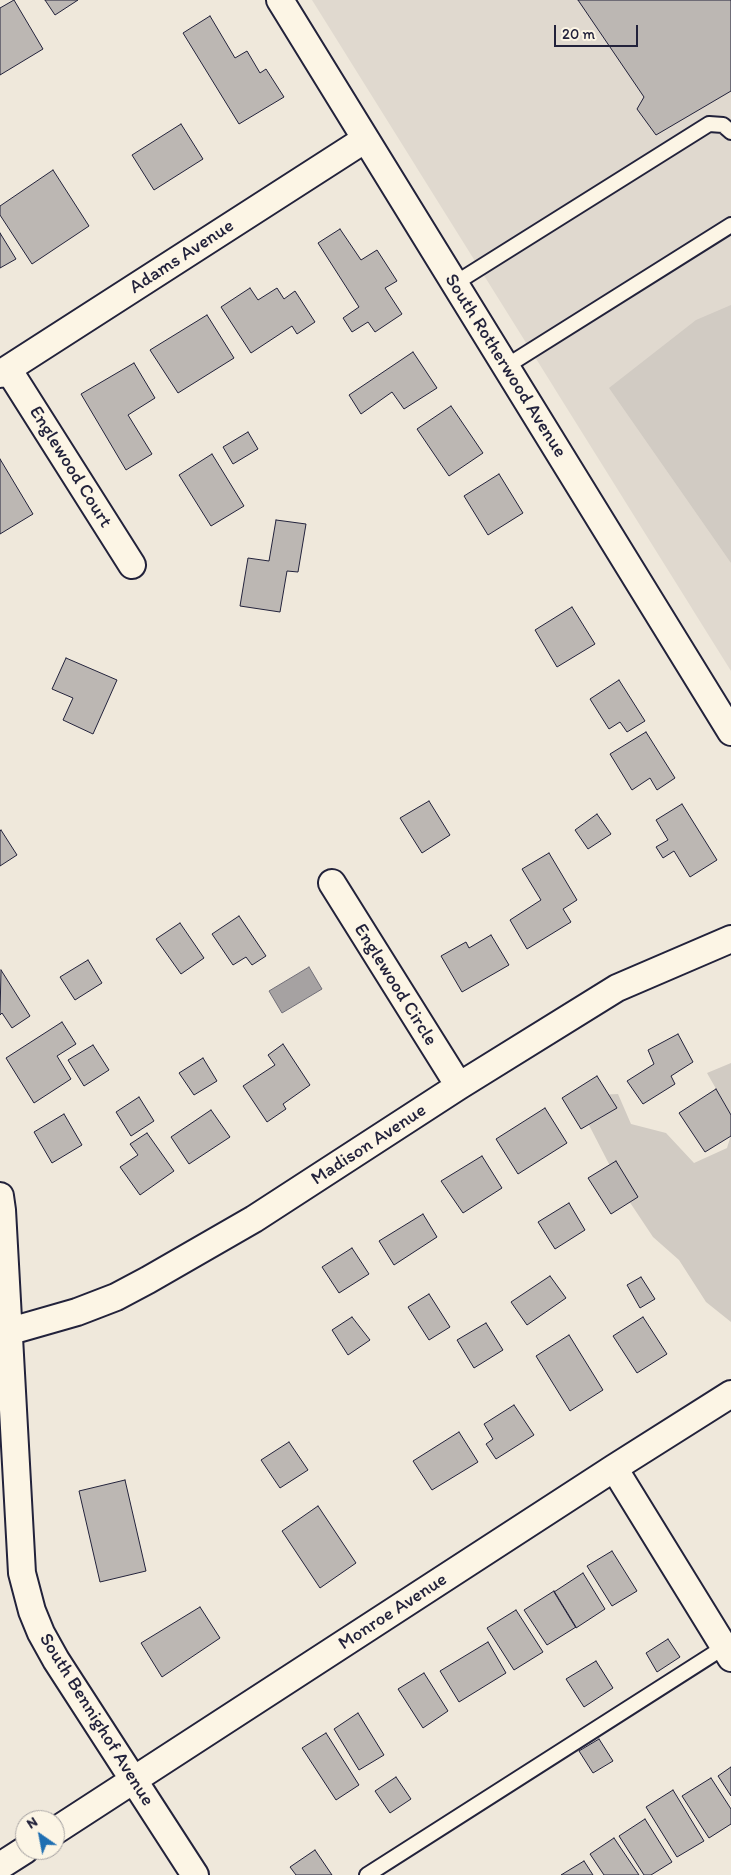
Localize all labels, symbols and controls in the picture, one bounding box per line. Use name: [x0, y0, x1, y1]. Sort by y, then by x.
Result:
scale bar: [556, 15, 640, 47]
text: 20 m: [562, 25, 595, 43]
street label: Adams Avenue: [125, 215, 239, 299]
street label: South Rotherwood Avenue: [439, 270, 571, 462]
street label: Englewood Court: [24, 402, 116, 532]
street label: Englewood Circle: [348, 920, 442, 1050]
street label: Madison Avenue: [307, 1099, 431, 1191]
street label: Monroe Avenue: [334, 1568, 452, 1656]
street label: South Bennighof Avenue: [33, 1629, 159, 1811]
north arrow: [15, 1810, 65, 1860]
text: N: [24, 1813, 41, 1833]

